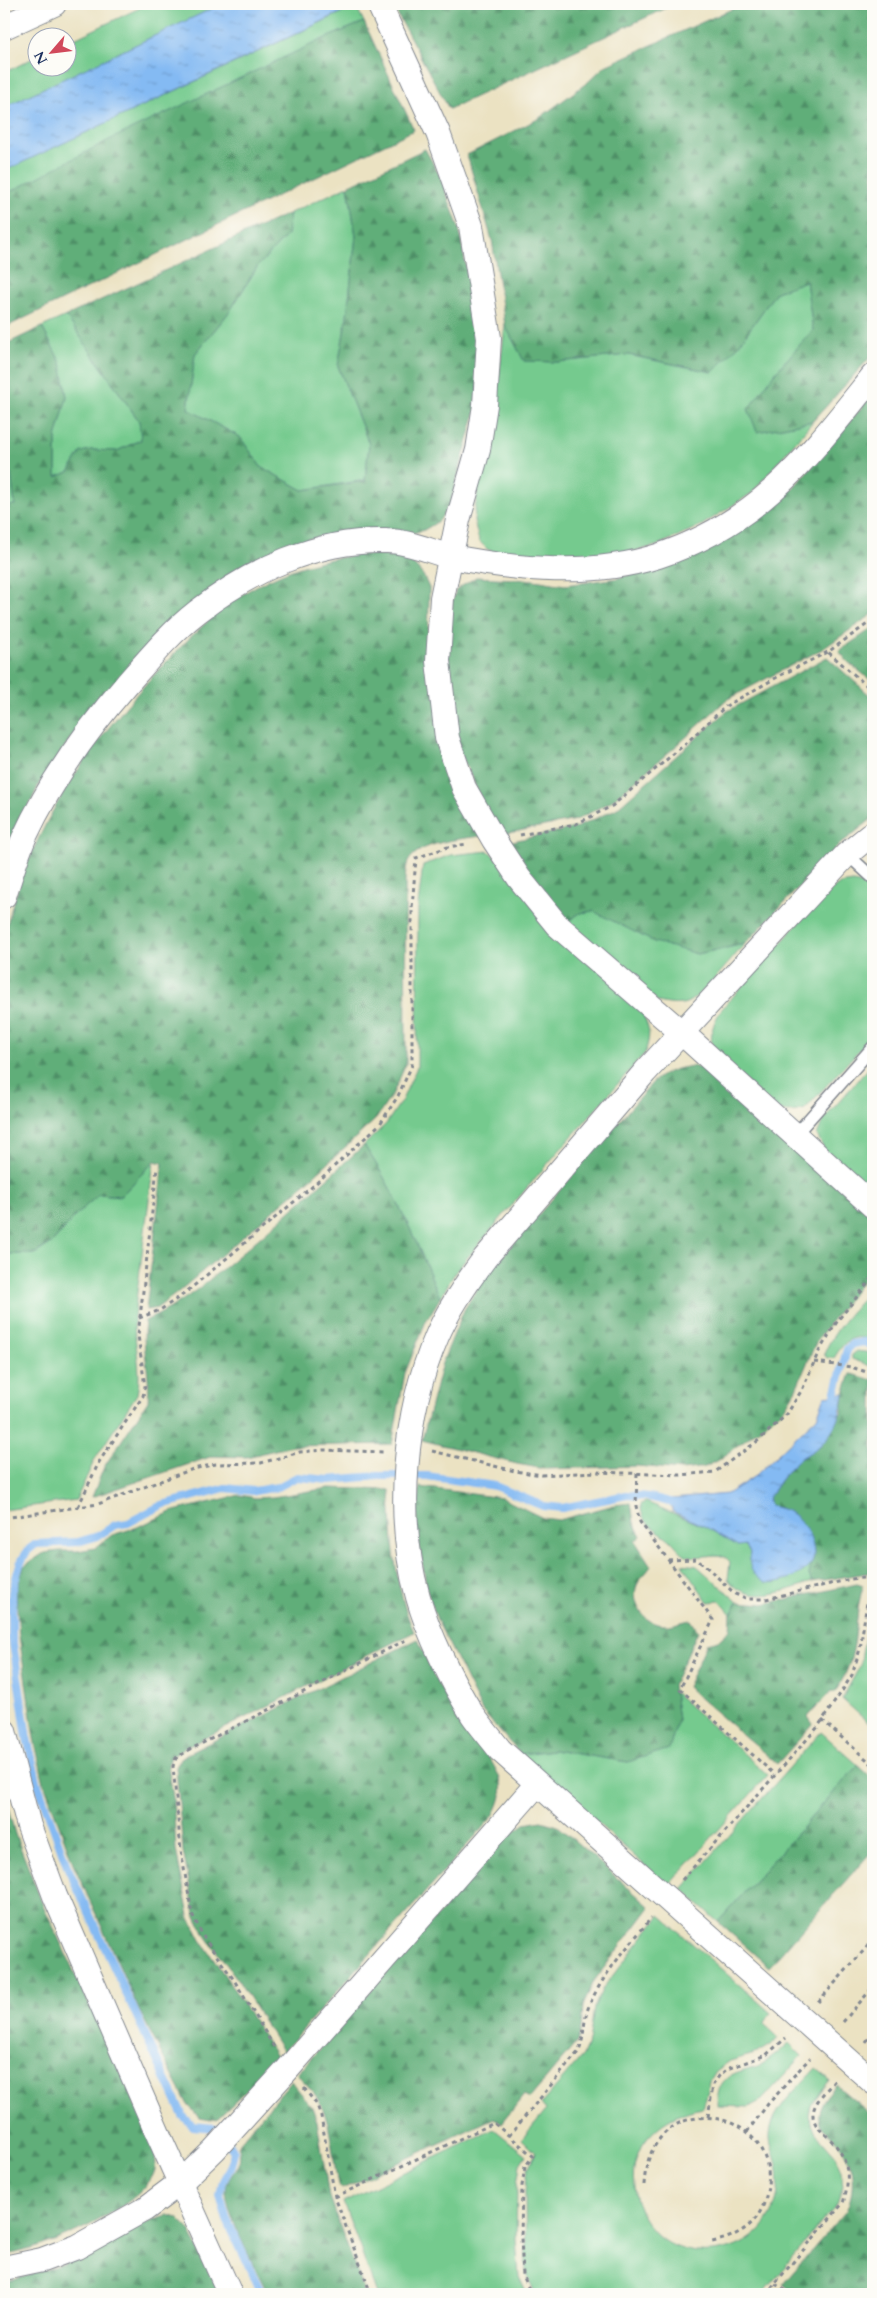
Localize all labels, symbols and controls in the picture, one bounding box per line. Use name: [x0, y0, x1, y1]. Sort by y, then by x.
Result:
north arrow: [28, 28, 78, 78]
text: N: [30, 48, 52, 68]

